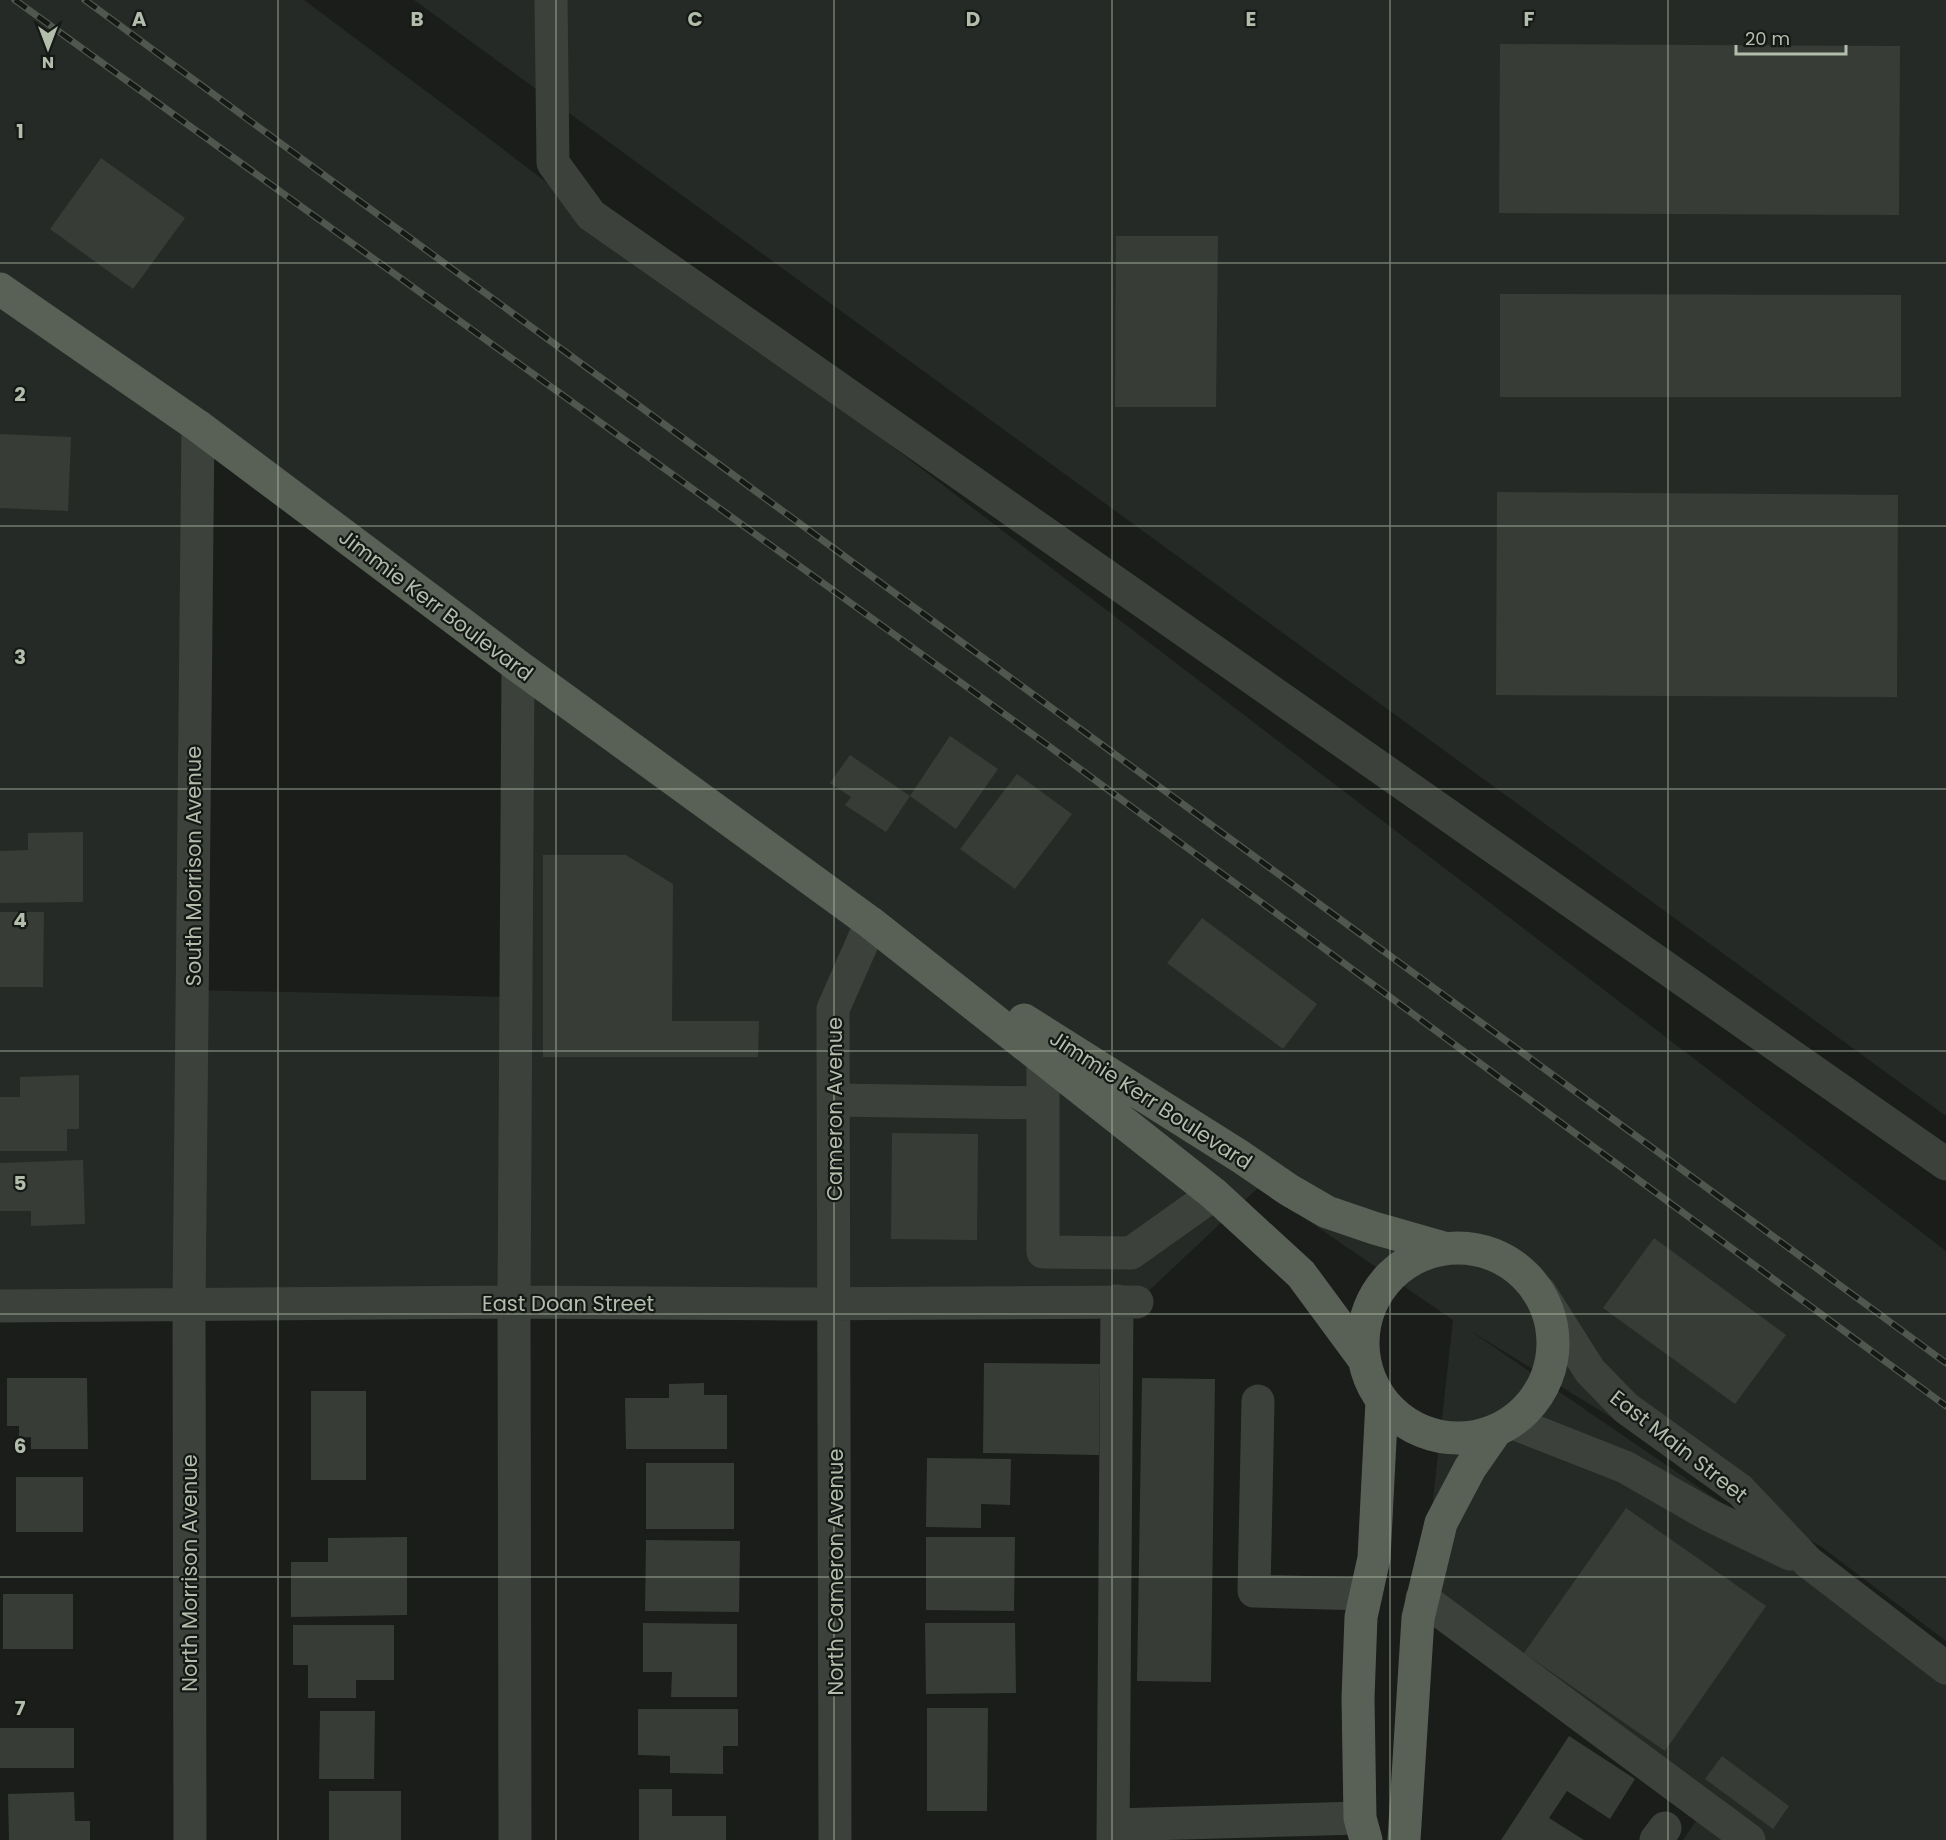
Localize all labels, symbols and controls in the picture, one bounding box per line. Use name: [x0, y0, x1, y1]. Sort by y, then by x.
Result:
text: A: [132, 5, 147, 33]
text: B: [410, 5, 424, 33]
text: C: [687, 5, 703, 33]
text: D: [966, 5, 980, 33]
text: E: [1246, 5, 1256, 33]
text: F: [1524, 5, 1535, 33]
north arrow: [18, 18, 78, 78]
scale bar: [1736, 18, 1846, 56]
text: 20 m: [1745, 26, 1790, 51]
text: N: [42, 51, 54, 74]
text: 1: [16, 117, 24, 145]
text: 2: [14, 380, 26, 408]
street label: Jimmie Kerr Boulevard: [333, 522, 539, 688]
text: 3: [14, 643, 26, 671]
street label: South Morrison Avenue: [179, 746, 208, 986]
text: 4: [13, 906, 27, 934]
street label: Cameron Avenue: [820, 1017, 849, 1201]
street label: Jimmie Kerr Boulevard: [1044, 1024, 1258, 1176]
text: 5: [14, 1169, 27, 1197]
street label: East Doan Street: [482, 1289, 654, 1318]
street label: East Main Street: [1604, 1383, 1754, 1509]
text: 6: [14, 1432, 26, 1460]
street label: North Cameron Avenue: [821, 1449, 850, 1695]
street label: North Morrison Avenue: [175, 1454, 204, 1692]
text: 7: [15, 1694, 26, 1722]

